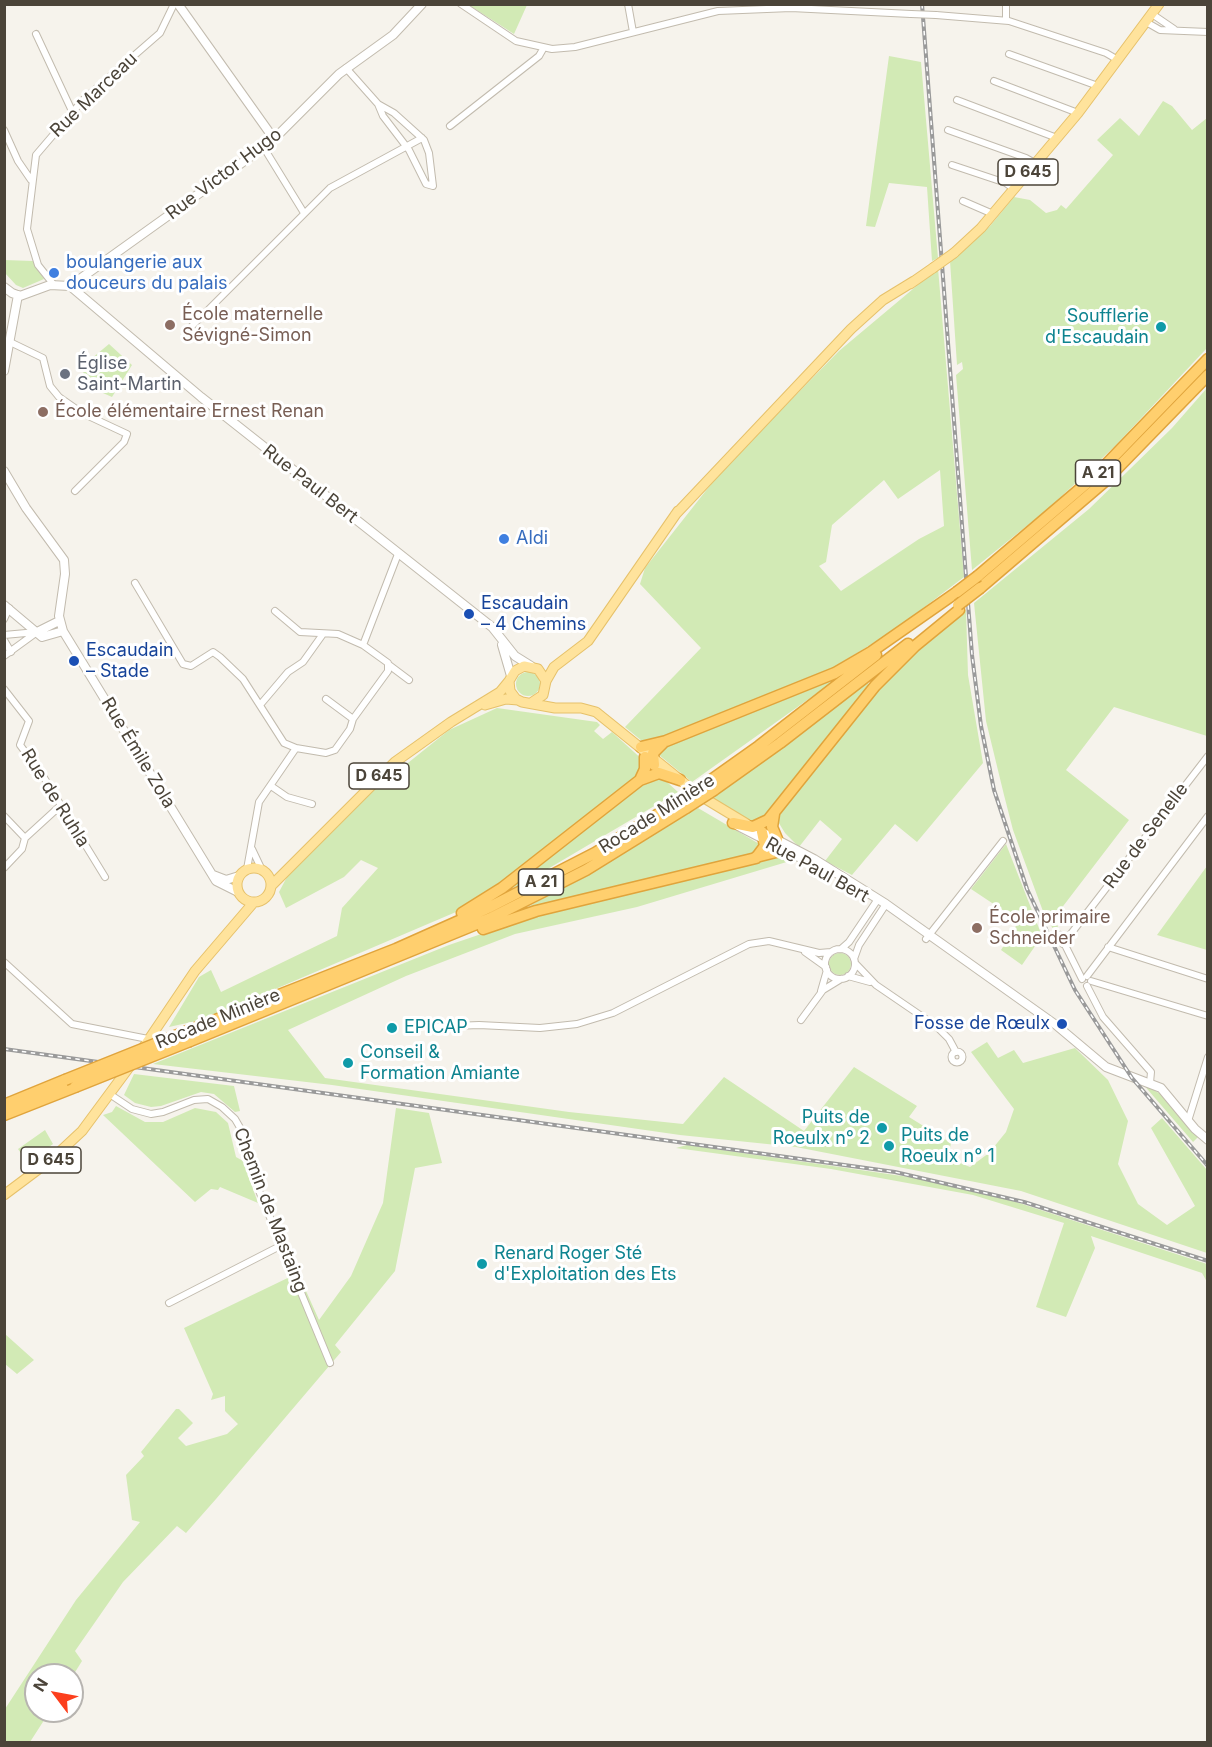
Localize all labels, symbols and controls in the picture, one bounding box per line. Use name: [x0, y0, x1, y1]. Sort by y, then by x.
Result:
street label: Rue Marceau: [46, 48, 142, 142]
street label: Rue Victor Hugo: [162, 124, 286, 224]
road number: D 645: [998, 159, 1058, 185]
place label: boulangerie aux douceurs du palais: [66, 252, 228, 294]
marker: boulangerie aux douceurs du palais: [47, 266, 61, 280]
place label: École maternelle Sévigné-Simon: [182, 304, 323, 346]
place label: Soufflerie d'Escaudain: [1045, 306, 1149, 348]
marker: École maternelle Sévigné-Simon: [163, 318, 177, 332]
marker: Soufflerie d'Escaudain: [1154, 320, 1168, 334]
place label: Église Saint-Martin: [77, 353, 182, 395]
marker: Église Saint-Martin: [58, 367, 72, 381]
place label: École élémentaire Ernest Renan: [55, 401, 324, 423]
marker: École élémentaire Ernest Renan: [36, 405, 50, 419]
street label: Rue Paul Bert: [258, 440, 362, 528]
road number: A 21: [1076, 460, 1120, 486]
place label: Aldi: [516, 528, 548, 550]
marker: Aldi: [497, 532, 511, 546]
place label: Escaudain – 4 Chemins: [481, 593, 586, 636]
marker: Escaudain – 4 Chemins: [462, 607, 476, 621]
place label: Escaudain – Stade: [86, 640, 174, 682]
marker: Escaudain – Stade: [67, 654, 81, 668]
street label: Rue Émile Zola: [96, 694, 180, 812]
street label: Rue de Ruhla: [16, 745, 94, 851]
road number: D 645: [349, 763, 409, 789]
street label: Rocade Minière: [595, 770, 719, 858]
street label: Rue de Senelle: [1099, 779, 1193, 893]
street label: Rue Paul Bert: [762, 833, 872, 907]
road number: A 21: [518, 869, 564, 895]
place label: École primaire Schneider: [989, 907, 1110, 950]
marker: École primaire Schneider: [970, 921, 984, 935]
street label: Rocade Minière: [153, 984, 283, 1054]
place label: Fosse de Rœulx: [914, 1013, 1050, 1035]
place label: EPICAP: [404, 1017, 468, 1039]
marker: Fosse de Rœulx: [1055, 1017, 1069, 1031]
marker: EPICAP: [385, 1021, 399, 1035]
place label: Conseil & Formation Amiante: [360, 1042, 520, 1084]
marker: Conseil & Formation Amiante: [341, 1056, 355, 1070]
place label: Puits de Roeulx n° 2: [773, 1107, 870, 1150]
marker: Puits de Roeulx n° 2: [875, 1121, 889, 1135]
street label: Chemin de Mastaing: [229, 1125, 311, 1295]
place label: Puits de Roeulx n° 1: [901, 1125, 995, 1168]
marker: Puits de Roeulx n° 1: [882, 1139, 896, 1153]
road number: D 645: [21, 1147, 81, 1173]
place label: Renard Roger Sté d'Exploitation des Ets: [494, 1243, 677, 1286]
marker: Renard Roger Sté d'Exploitation des Ets: [475, 1257, 489, 1271]
north arrow: [24, 1663, 84, 1723]
text: N: [29, 1674, 52, 1695]

